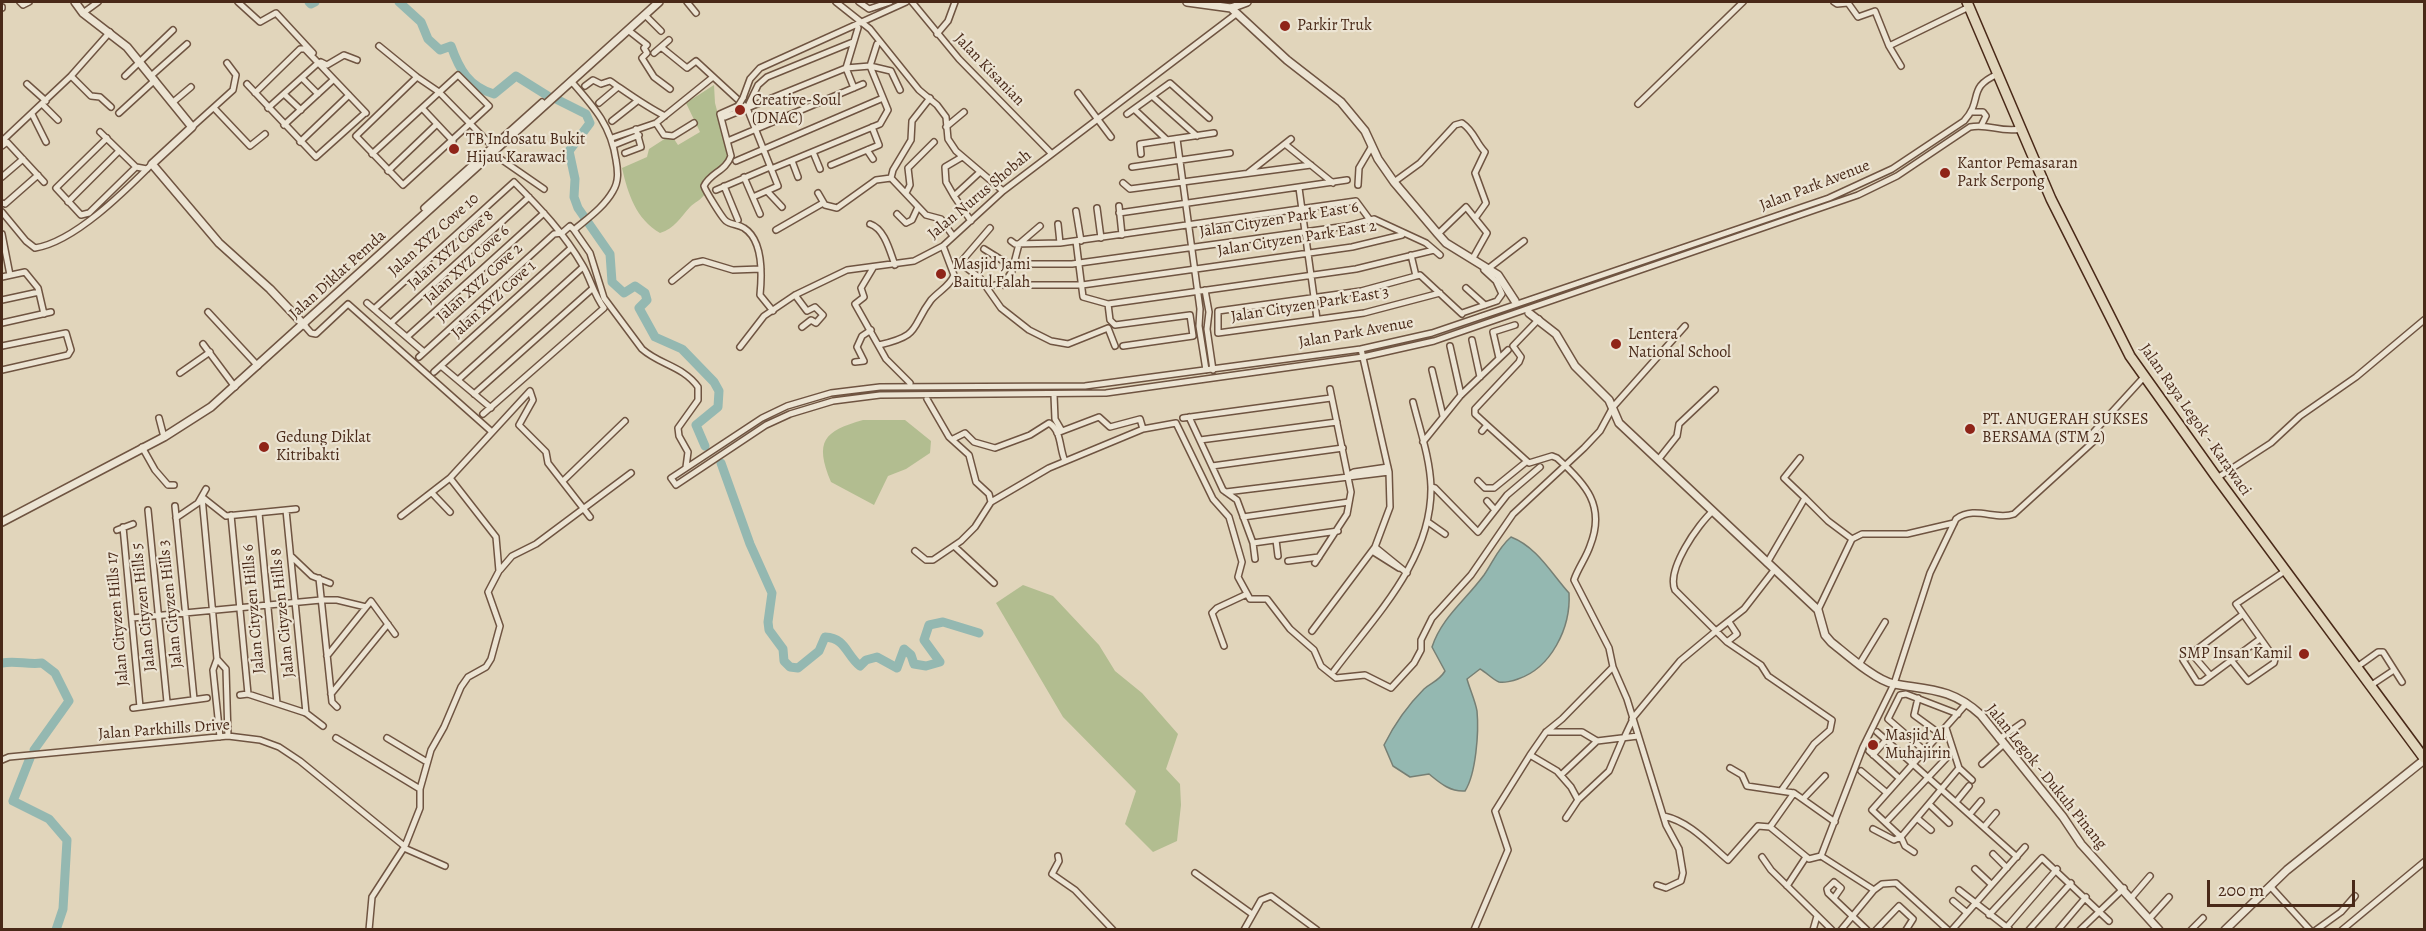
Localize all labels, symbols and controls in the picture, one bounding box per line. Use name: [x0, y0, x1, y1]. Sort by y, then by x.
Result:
place label: Parkir Truk: [1297, 16, 1372, 36]
marker: Parkir Truk: [1278, 19, 1292, 33]
street label: Jalan Kisanian: [950, 30, 1028, 110]
place label: Creative-Soul (DNAC): [752, 91, 841, 129]
marker: Creative-Soul (DNAC): [733, 103, 747, 117]
place label: TB Indosatu Bukit Hijau Karawaci: [466, 130, 585, 168]
marker: TB Indosatu Bukit Hijau Karawaci: [447, 142, 461, 156]
street label: Jalan Nurus Shobah: [924, 146, 1036, 244]
place label: Kantor Pemasaran Park Serpong: [1957, 154, 2078, 192]
street label: Jalan Park Avenue: [1757, 156, 1873, 216]
marker: Kantor Pemasaran Park Serpong: [1938, 166, 1952, 180]
street label: Jalan XYZ Cove 10: [385, 189, 483, 281]
street label: Jalan Cityzen Park East 6: [1198, 198, 1360, 242]
street label: Jalan XYZ Cove 8: [404, 206, 498, 294]
street label: Jalan Cityzen Park East 2: [1216, 217, 1378, 261]
street label: Jalan XYZ Cove 6: [420, 221, 514, 309]
street label: Jalan Diklat Pemda: [286, 226, 390, 324]
street label: Jalan XYZ Cove 2: [433, 239, 527, 327]
place label: Masjid Jami Baitul Falah: [953, 255, 1031, 293]
street label: Jalan XYZ Cove 1: [448, 257, 540, 343]
marker: Masjid Jami Baitul Falah: [934, 267, 948, 281]
street label: Jalan Cityzen Park East 3: [1230, 283, 1390, 327]
street label: Jalan Park Avenue: [1297, 313, 1415, 353]
place label: Lentera National School: [1628, 325, 1731, 363]
marker: Lentera National School: [1609, 337, 1623, 351]
street label: Jalan Raya Legok - Karawaci: [2135, 340, 2255, 500]
place label: PT. ANUGERAH SUKSES BERSAMA (STM 2): [1982, 410, 2148, 448]
marker: PT. ANUGERAH SUKSES BERSAMA (STM 2): [1963, 422, 1977, 436]
place label: Gedung Diklat Kitribakti: [276, 428, 371, 466]
marker: Gedung Diklat Kitribakti: [257, 440, 271, 454]
street label: Jalan Cityzen Hills 3: [155, 539, 187, 669]
street label: Jalan Cityzen Hills 5: [128, 542, 160, 672]
street label: Jalan Cityzen Hills 6: [239, 544, 269, 674]
street label: Jalan Cityzen Hills 8: [267, 547, 299, 679]
street label: Jalan Cityzen Hills 17: [103, 551, 133, 687]
place label: SMP Insan Kamil: [2179, 644, 2292, 664]
marker: SMP Insan Kamil: [2297, 647, 2311, 661]
street label: Jalan Legok - Dukuh Pinang: [1981, 700, 2111, 854]
street label: Jalan Parkhills Drive: [98, 716, 230, 744]
place label: Masjid Al Muhajirin: [1885, 726, 1951, 764]
marker: Masjid Al Muhajirin: [1866, 738, 1880, 752]
scale bar: [2210, 868, 2358, 906]
text: 200 m: [2218, 878, 2264, 902]

